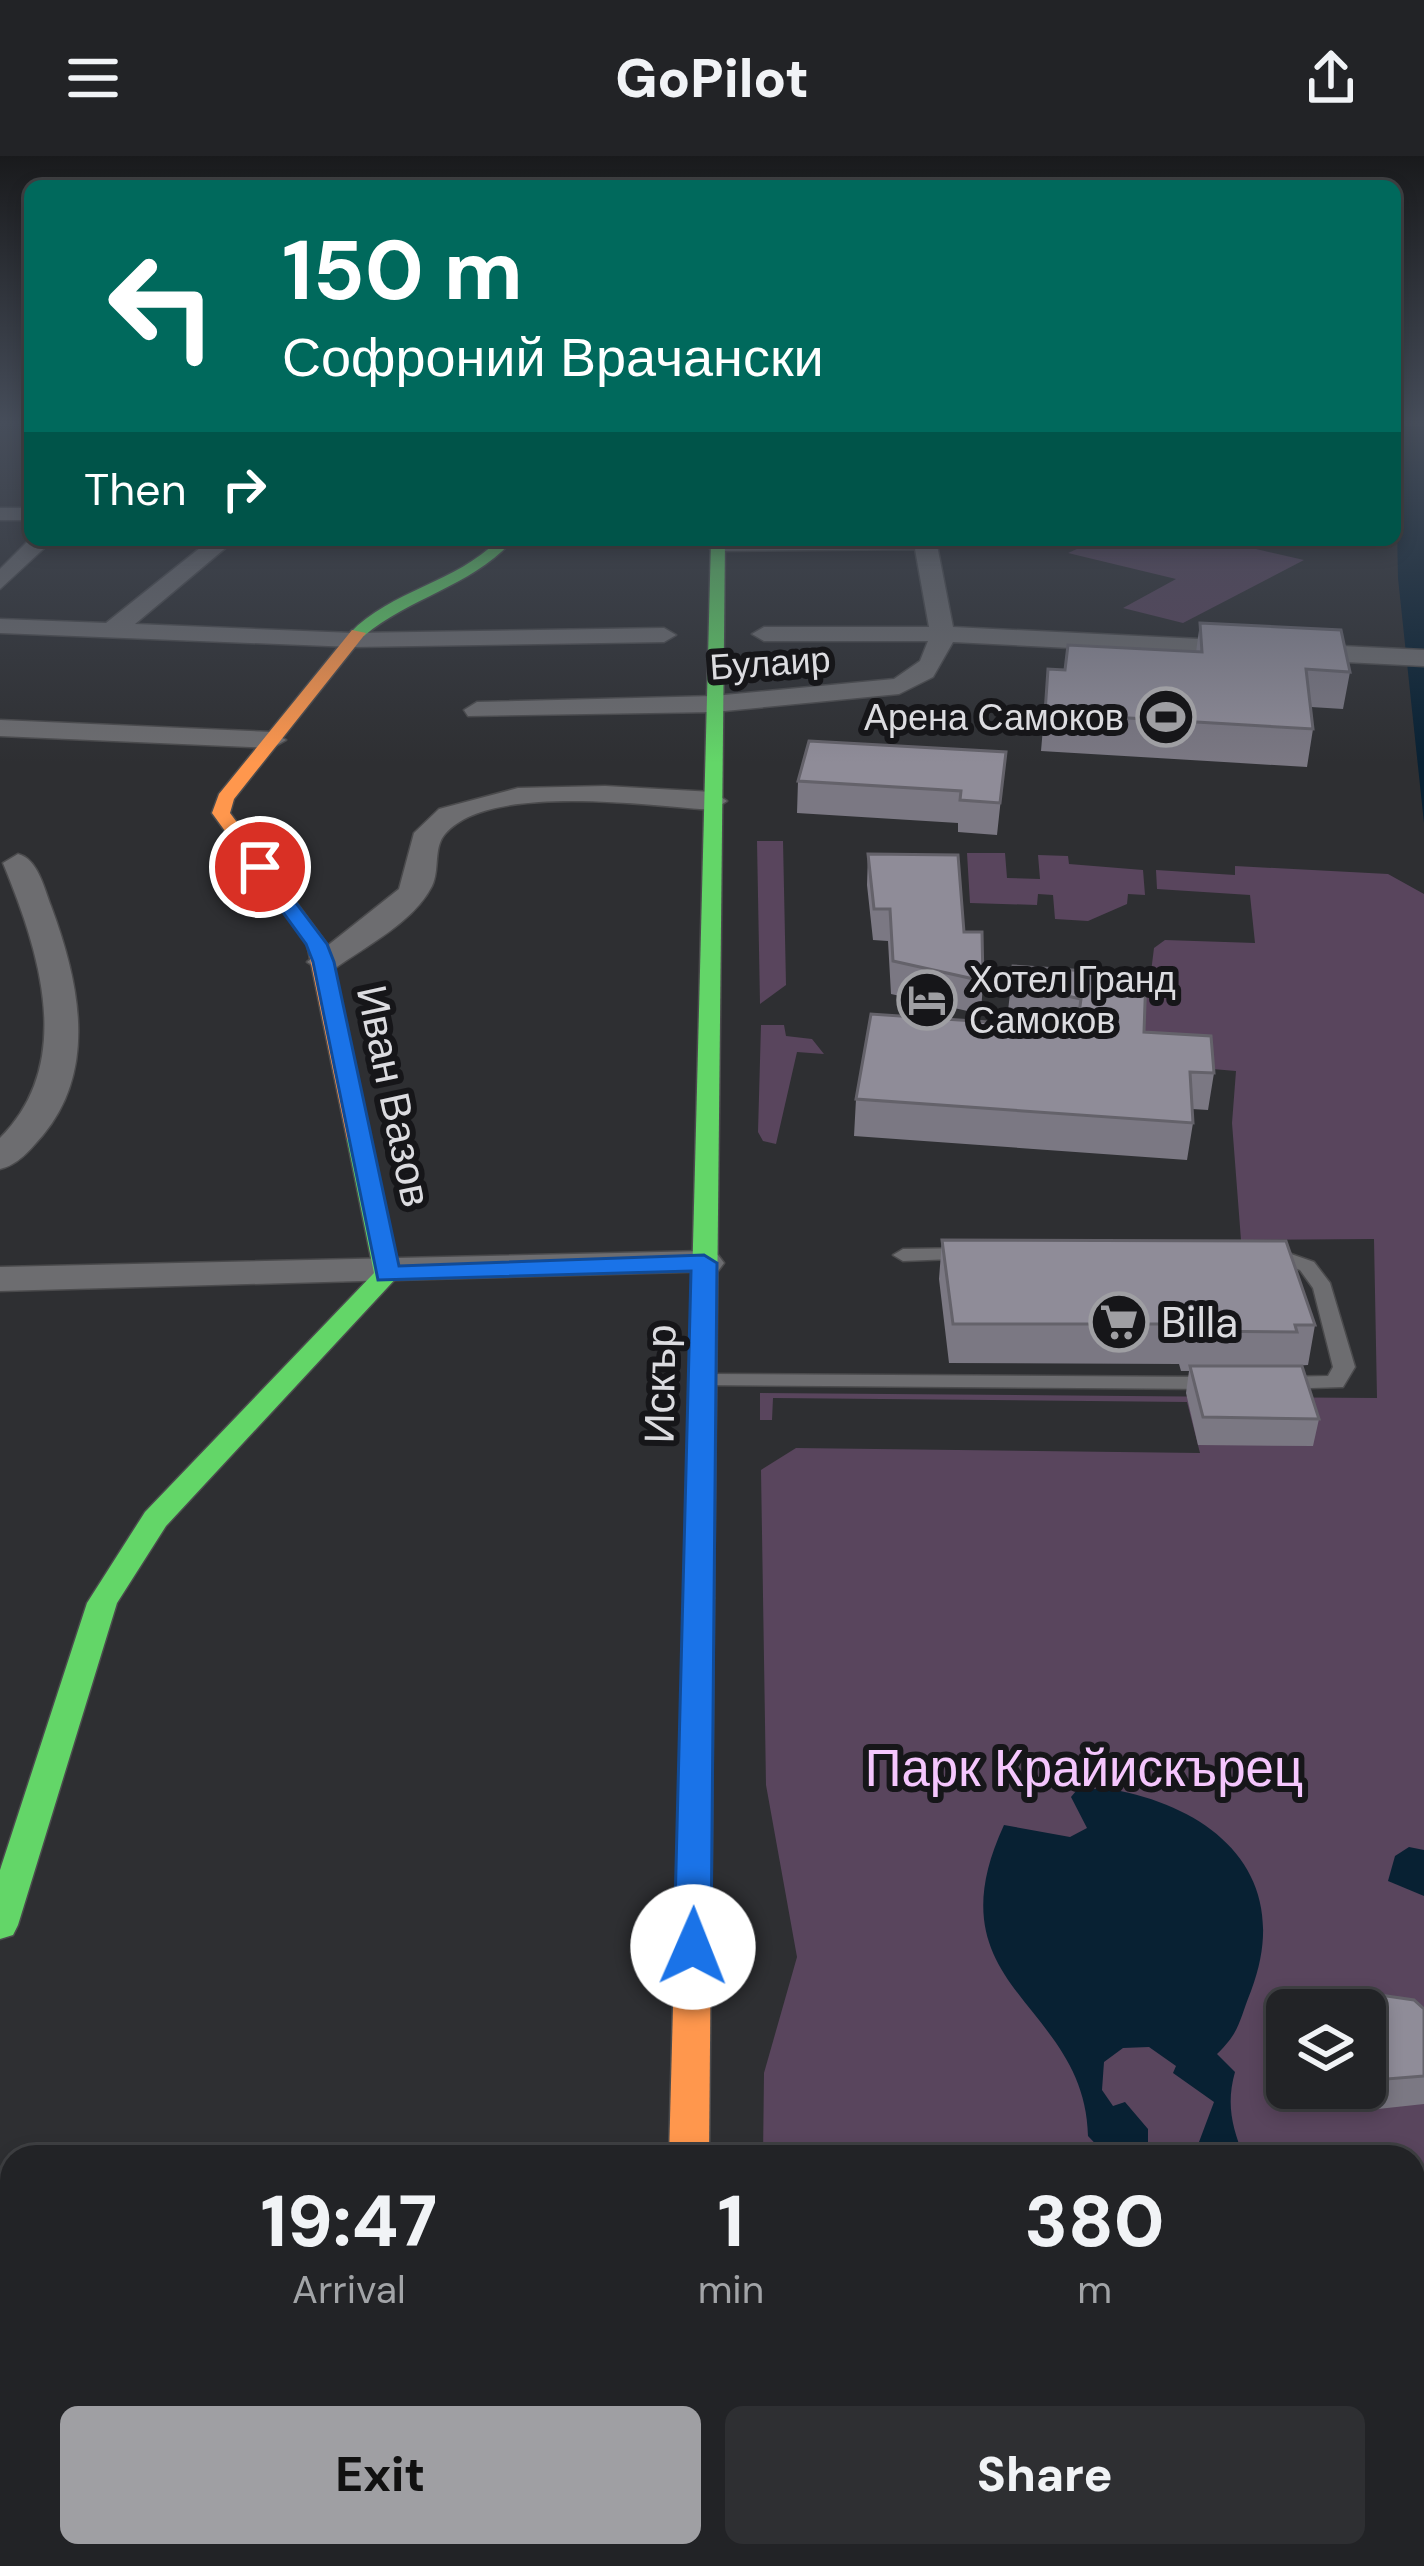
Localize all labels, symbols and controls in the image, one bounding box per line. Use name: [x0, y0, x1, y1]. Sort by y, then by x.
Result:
text: GoPilot: [615, 43, 809, 114]
icon: menu: [60, 45, 126, 111]
icon: share: [1298, 45, 1364, 111]
text: 150 m: [282, 216, 523, 325]
icon: left: [84, 228, 240, 384]
text: Софроний Врачански: [282, 322, 824, 393]
icon: right: [211, 456, 277, 522]
text: Then: [84, 460, 187, 519]
street label: Булаир: [708, 635, 832, 691]
sports icon: Арена Самоков: [1135, 686, 1197, 748]
place label: Арена Самоков: [864, 694, 1124, 741]
pin: [209, 816, 311, 918]
icon: arrive: [227, 834, 293, 900]
place label: Хотел Гранд Самоков: [969, 956, 1176, 1044]
hotel icon: Хотел Гранд Самоков: [896, 969, 958, 1031]
street label: Иван Вазов: [344, 980, 444, 1212]
supermarket icon: Billa: [1088, 1291, 1150, 1353]
place label: Billa: [1161, 1295, 1238, 1350]
street label: Искър: [631, 1324, 689, 1444]
park label: Парк Крайискърец: [865, 1735, 1303, 1802]
position arrow: [630, 1884, 756, 2010]
map controls: [1266, 1989, 1386, 2109]
button: layers: [1266, 1989, 1386, 2109]
text: 19:47: [260, 2175, 437, 2268]
text: 1: [718, 2175, 744, 2268]
text: 380: [1025, 2175, 1165, 2268]
text: Arrival: [292, 2264, 406, 2315]
text: min: [698, 2264, 764, 2315]
text: m: [1077, 2264, 1112, 2315]
button: Exit: [60, 2406, 701, 2544]
button: Share: [725, 2406, 1365, 2544]

